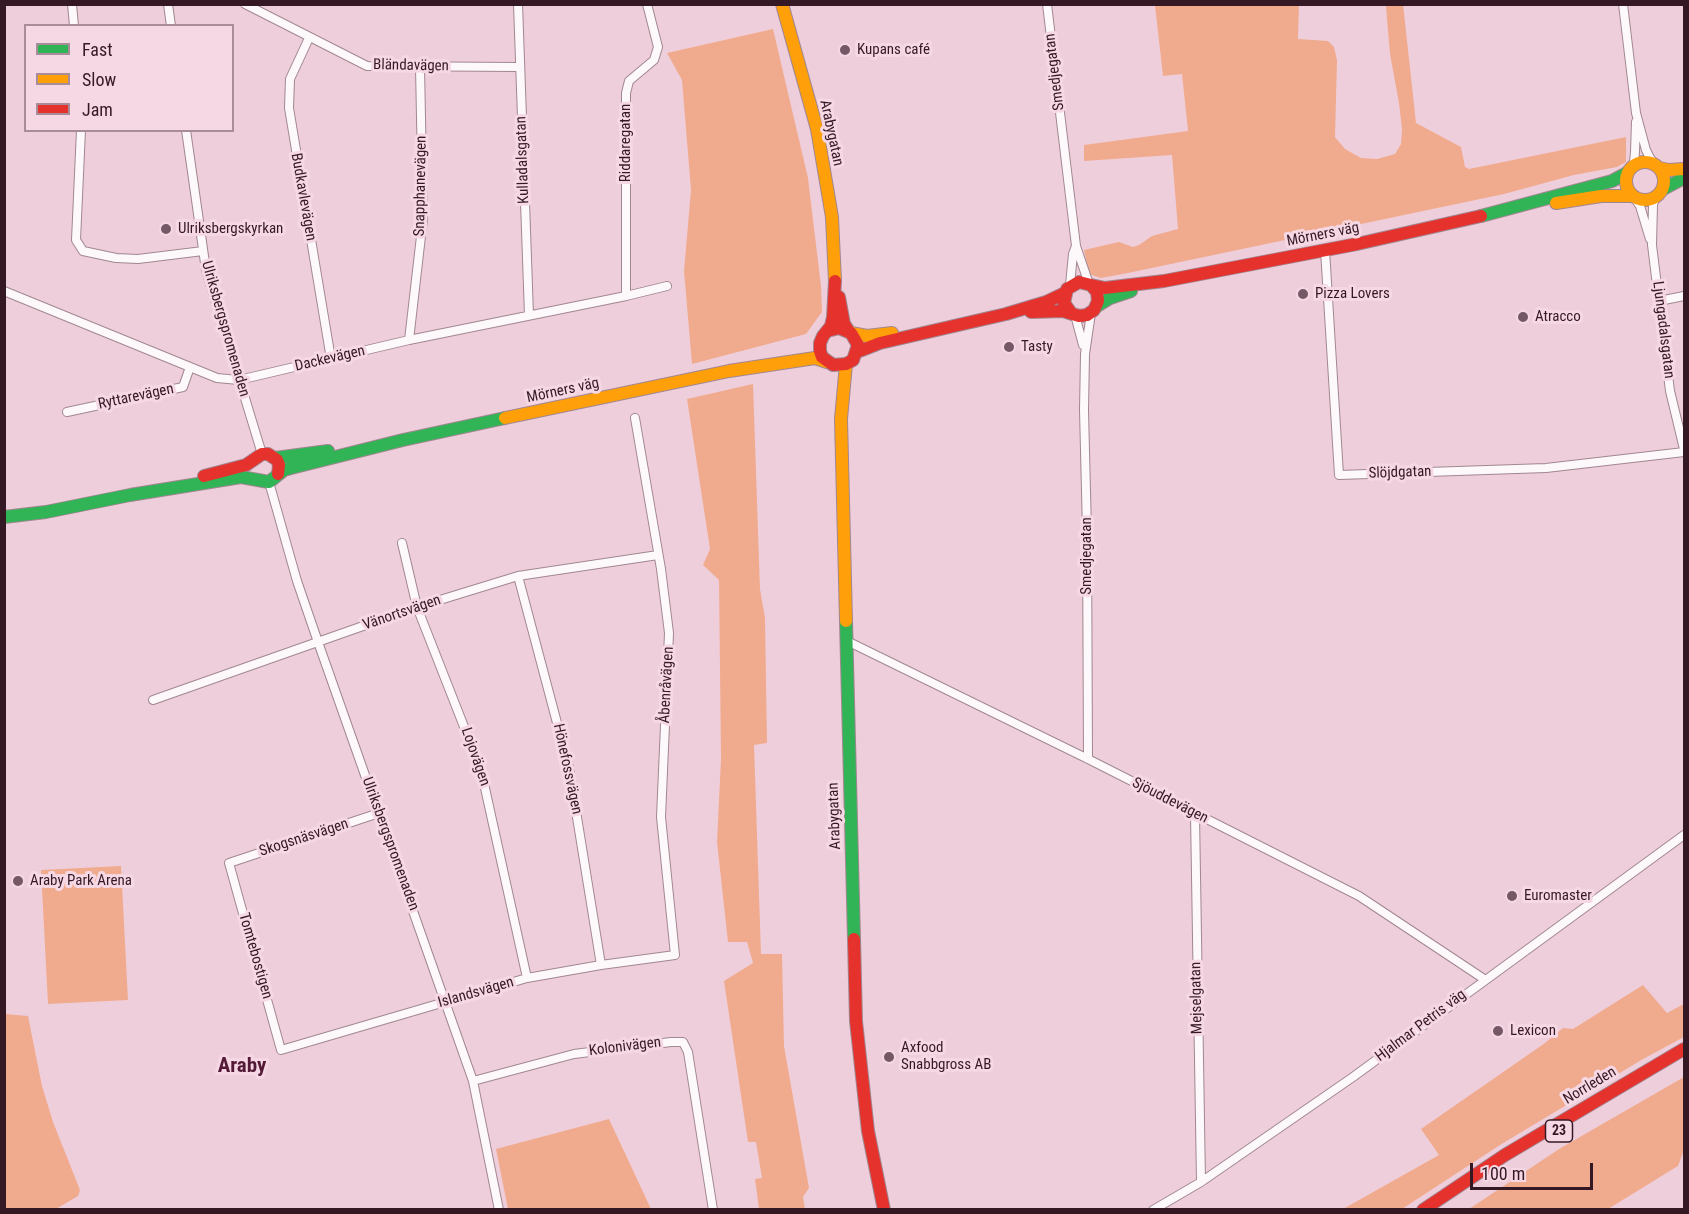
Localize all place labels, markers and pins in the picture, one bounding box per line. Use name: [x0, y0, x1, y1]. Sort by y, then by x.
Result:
place label: Kupans café: [857, 41, 930, 59]
marker: Kupans café: [838, 43, 852, 57]
place label: Ulriksbergskyrkan: [178, 220, 283, 238]
marker: Ulriksbergskyrkan: [159, 222, 173, 236]
place label: Pizza Lovers: [1315, 285, 1390, 303]
marker: Pizza Lovers: [1296, 287, 1310, 301]
place label: Atracco: [1535, 308, 1581, 326]
marker: Atracco: [1516, 310, 1530, 324]
place label: Tasty: [1021, 338, 1053, 356]
marker: Tasty: [1002, 340, 1016, 354]
place label: Araby Park Arena: [30, 872, 132, 890]
marker: Araby Park Arena: [11, 874, 25, 888]
place label: Euromaster: [1524, 887, 1592, 905]
marker: Euromaster: [1505, 889, 1519, 903]
place label: Lexicon: [1510, 1022, 1556, 1040]
marker: Lexicon: [1491, 1024, 1505, 1038]
place label: Axfood Snabbgross AB: [901, 1039, 991, 1074]
marker: Axfood Snabbgross AB: [882, 1050, 896, 1064]

